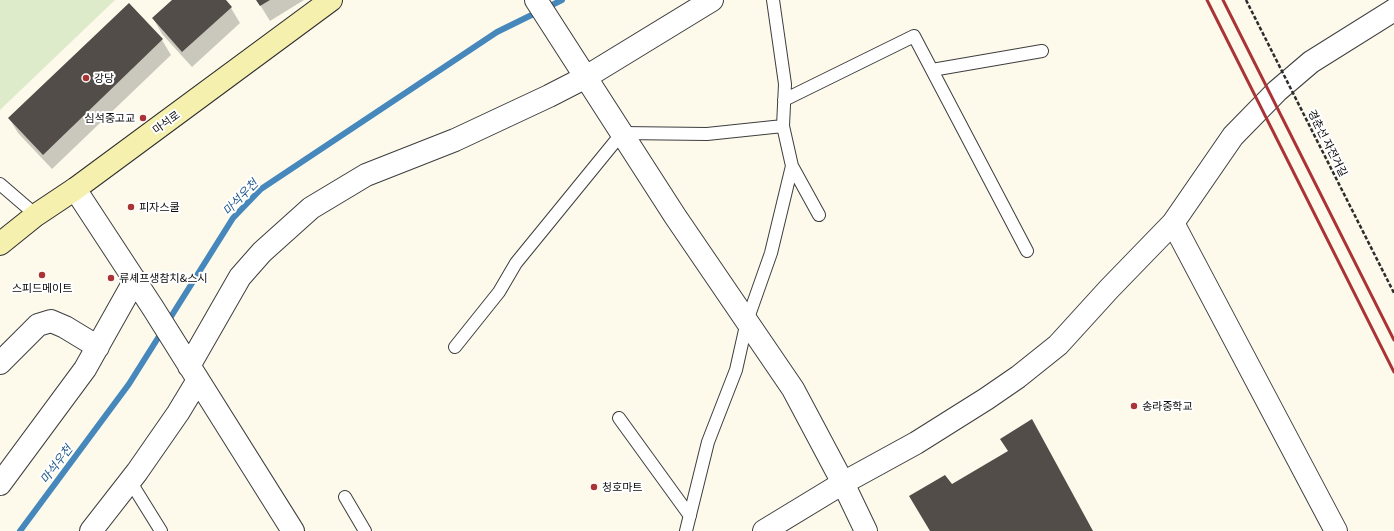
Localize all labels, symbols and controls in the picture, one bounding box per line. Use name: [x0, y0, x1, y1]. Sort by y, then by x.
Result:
place label: 강당: [94, 71, 114, 85]
marker: 강당: [81, 73, 91, 83]
street label: 경춘선 자전거길: [1305, 107, 1351, 179]
street label: 마석로: [150, 108, 182, 136]
place label: 심석중고교: [84, 111, 135, 125]
marker: 심석중고교: [138, 113, 148, 123]
water label: 마석우천: [219, 176, 261, 218]
place label: 피자스쿨: [139, 200, 179, 214]
marker: 피자스쿨: [126, 202, 136, 212]
marker: 스피드메이트: [37, 270, 47, 280]
place label: 류셰프생참치&스시: [119, 271, 207, 285]
marker: 류셰프생참치&스시: [106, 273, 116, 283]
place label: 스피드메이트: [12, 281, 72, 295]
place label: 송라중학교: [1142, 399, 1193, 413]
marker: 송라중학교: [1129, 401, 1139, 411]
water label: 마석우천: [37, 442, 75, 486]
place label: 청호마트: [602, 480, 642, 494]
marker: 청호마트: [589, 482, 599, 492]

